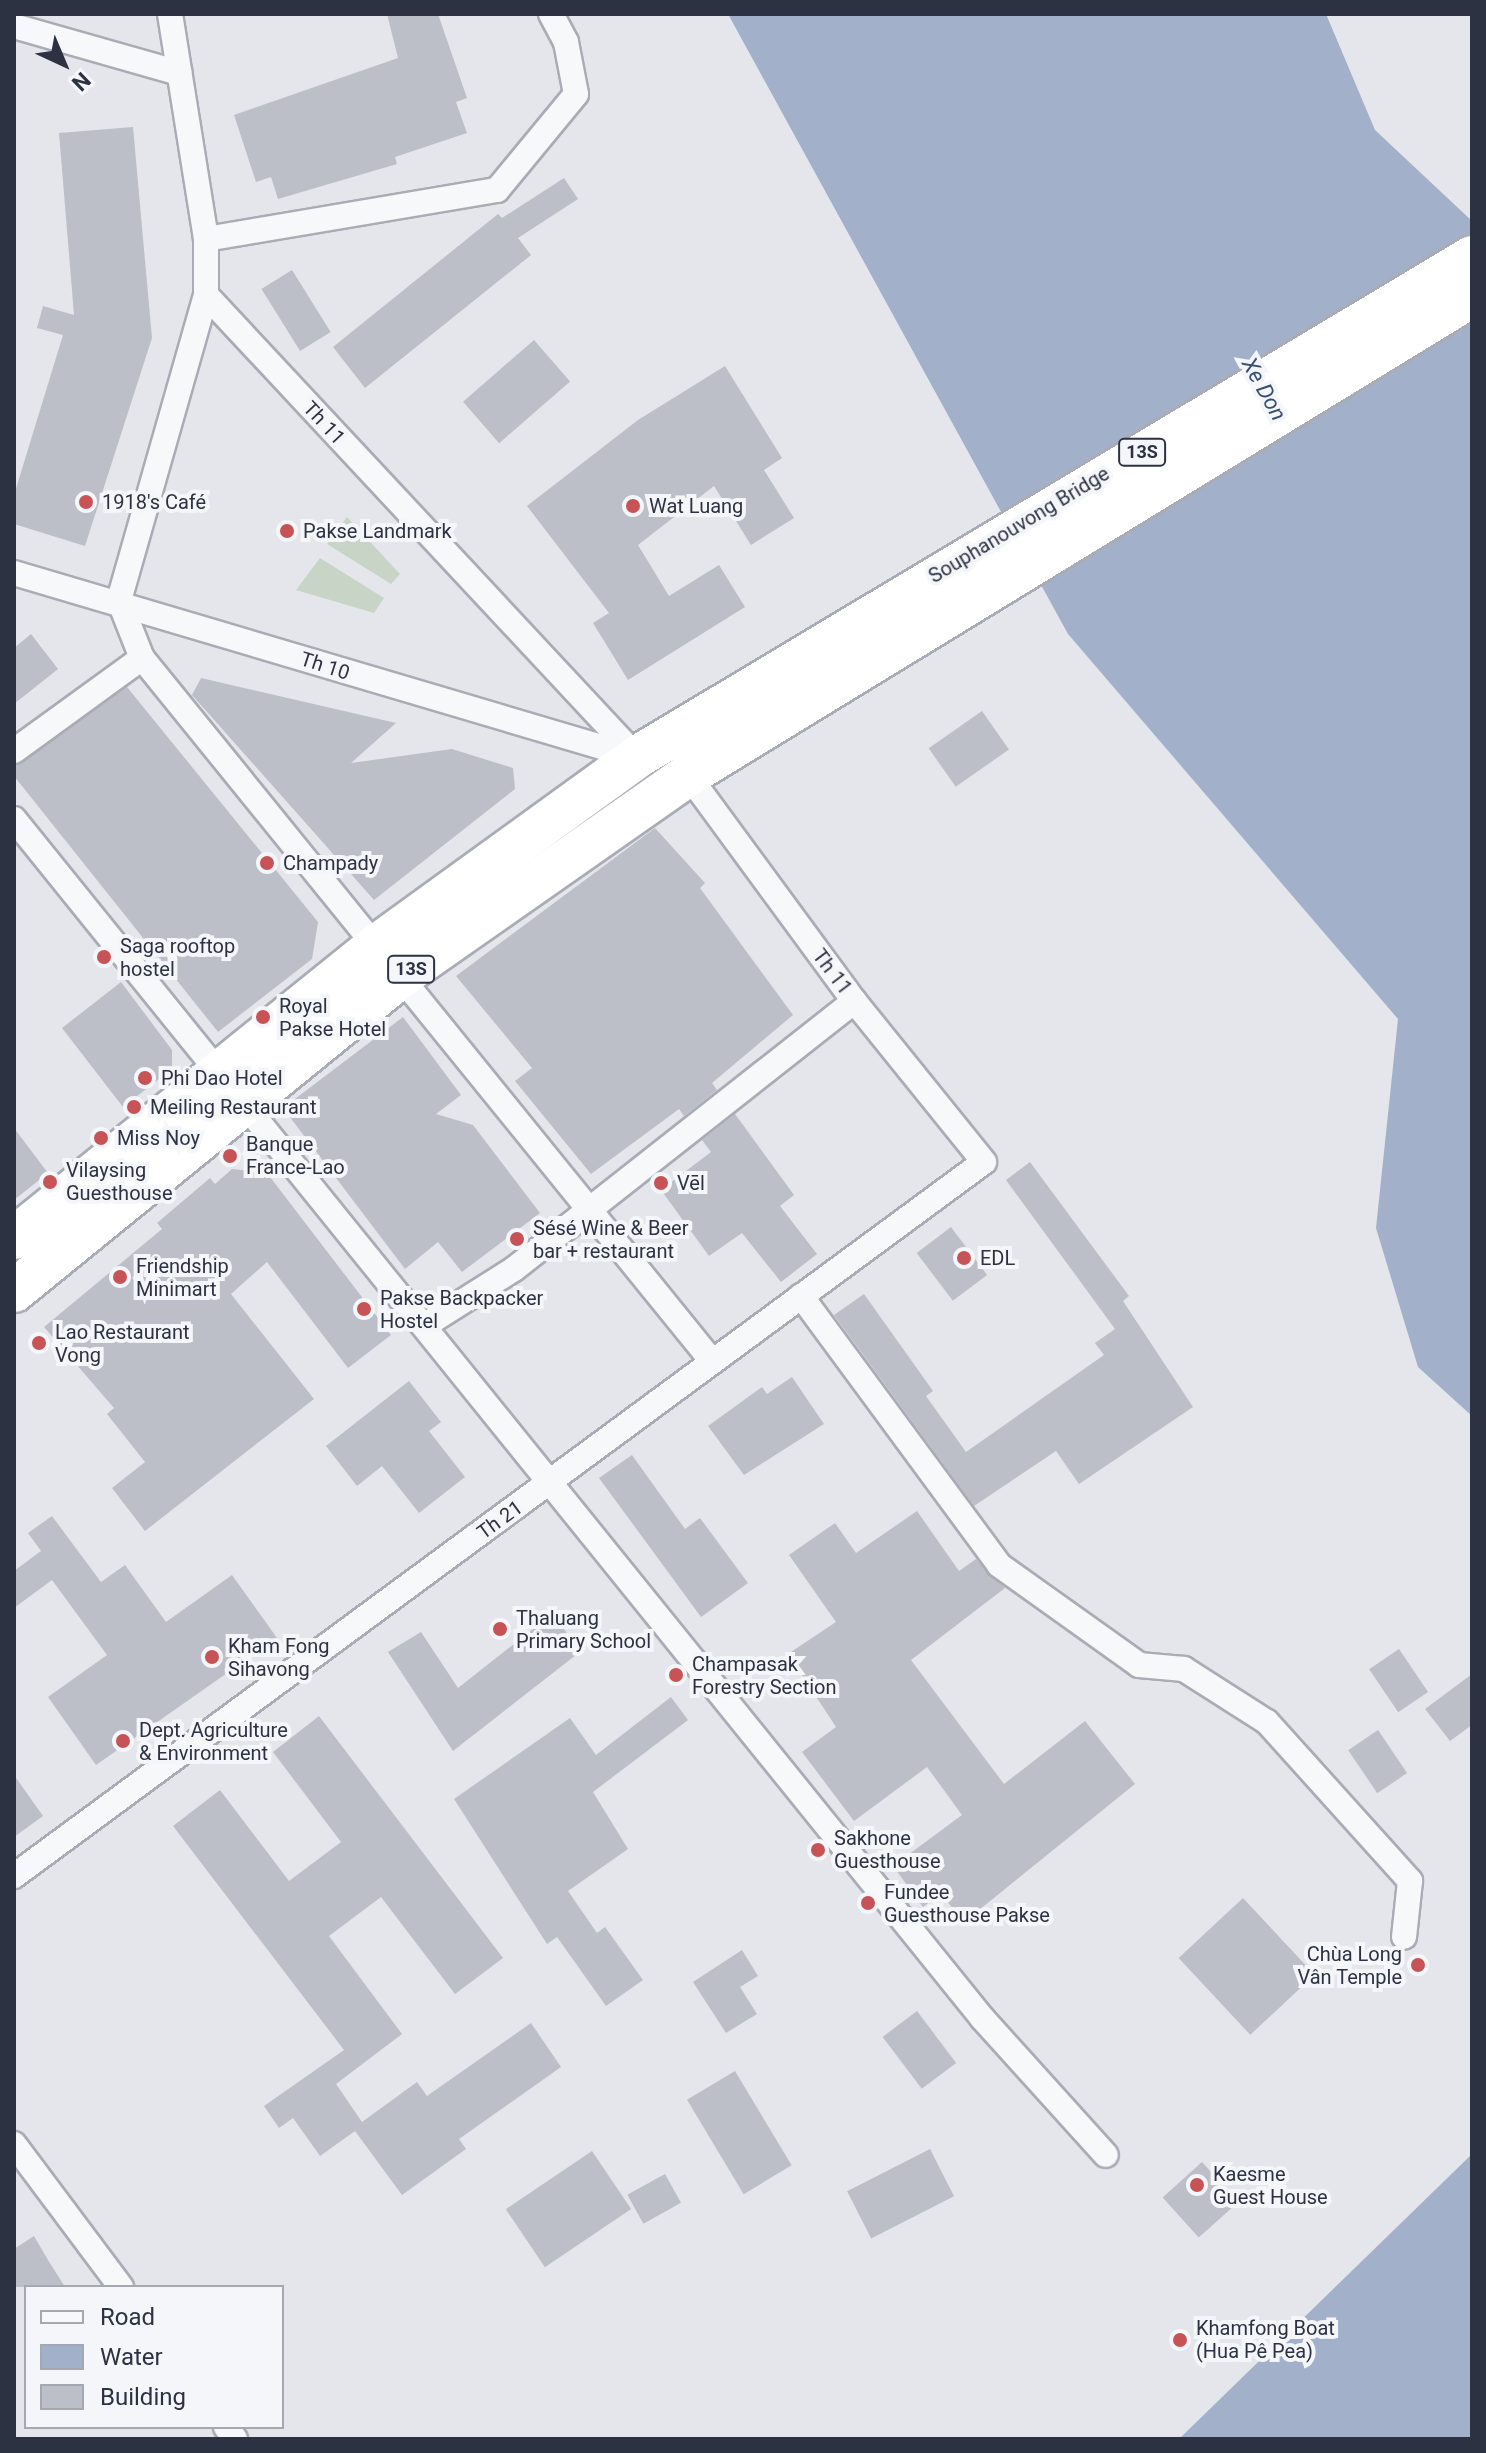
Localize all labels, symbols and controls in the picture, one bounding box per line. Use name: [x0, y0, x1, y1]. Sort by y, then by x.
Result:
north arrow: [24, 24, 104, 104]
text: N: [67, 67, 95, 96]
water label: Xe Don: [1236, 353, 1292, 425]
street label: Th 11: [298, 396, 350, 450]
road number: 13S: [1118, 438, 1166, 466]
street label: Souphanouvong Bridge: [924, 462, 1114, 588]
place label: 1918's Café: [102, 490, 206, 514]
marker: 1918's Café: [77, 493, 95, 511]
place label: Wat Luang: [649, 494, 743, 518]
marker: Wat Luang: [624, 497, 642, 515]
place label: Pakse Landmark: [303, 519, 452, 543]
marker: Pakse Landmark: [278, 522, 296, 540]
street label: Th 10: [297, 647, 353, 685]
place label: Champady: [283, 851, 378, 875]
marker: Champady: [258, 854, 276, 872]
place label: Saga rooftop hostel: [120, 934, 235, 981]
street label: Th 11: [807, 945, 857, 999]
marker: Saga rooftop hostel: [95, 948, 113, 966]
road number: 13S: [387, 955, 435, 983]
place label: Royal Pakse Hotel: [279, 994, 386, 1041]
marker: Royal Pakse Hotel: [254, 1008, 272, 1026]
place label: Phi Dao Hotel: [161, 1066, 283, 1090]
marker: Phi Dao Hotel: [136, 1069, 154, 1087]
place label: Meiling Restaurant: [150, 1095, 316, 1119]
marker: Meiling Restaurant: [125, 1098, 143, 1116]
place label: Miss Noy: [117, 1126, 200, 1150]
marker: Miss Noy: [92, 1129, 110, 1147]
place label: Banque France-Lao: [246, 1132, 345, 1179]
marker: Banque France-Lao: [221, 1147, 239, 1165]
place label: Vilaysing Guesthouse: [66, 1158, 172, 1205]
place label: Vēl: [677, 1171, 705, 1195]
marker: Vilaysing Guesthouse: [41, 1173, 59, 1191]
marker: Vēl: [652, 1174, 670, 1192]
place label: Sésé Wine & Beer bar + restaurant: [533, 1216, 688, 1263]
marker: Sésé Wine & Beer bar + restaurant: [508, 1230, 526, 1248]
place label: EDL: [980, 1246, 1015, 1270]
marker: EDL: [955, 1249, 973, 1267]
place label: Friendship Minimart: [136, 1254, 229, 1301]
marker: Friendship Minimart: [111, 1268, 129, 1286]
place label: Pakse Backpacker Hostel: [380, 1286, 543, 1333]
marker: Pakse Backpacker Hostel: [355, 1300, 373, 1318]
place label: Lao Restaurant Vong: [55, 1320, 190, 1367]
marker: Lao Restaurant Vong: [30, 1334, 48, 1352]
street label: Th 21: [473, 1495, 527, 1545]
place label: Thaluang Primary School: [516, 1606, 651, 1653]
marker: Thaluang Primary School: [491, 1620, 509, 1638]
place label: Kham Fong Sihavong: [228, 1634, 329, 1681]
marker: Kham Fong Sihavong: [203, 1648, 221, 1666]
place label: Champasak Forestry Section: [692, 1652, 837, 1699]
marker: Champasak Forestry Section: [667, 1666, 685, 1684]
place label: Dept. Agriculture & Environment: [139, 1718, 288, 1765]
marker: Dept. Agriculture & Environment: [114, 1732, 132, 1750]
place label: Sakhone Guesthouse: [834, 1826, 940, 1873]
marker: Sakhone Guesthouse: [809, 1841, 827, 1859]
place label: Fundee Guesthouse Pakse: [884, 1880, 1050, 1927]
marker: Fundee Guesthouse Pakse: [859, 1894, 877, 1912]
place label: Chùa Long Vân Temple: [1297, 1942, 1402, 1989]
marker: Chùa Long Vân Temple: [1409, 1956, 1427, 1974]
place label: Kaesme Guest House: [1213, 2162, 1328, 2209]
marker: Kaesme Guest House: [1188, 2176, 1206, 2194]
legend: [24, 2285, 284, 2429]
text: Road: [100, 2303, 155, 2331]
place label: Khamfong Boat (Hua Pê Pea): [1196, 2316, 1335, 2363]
marker: Khamfong Boat (Hua Pê Pea): [1171, 2331, 1189, 2349]
text: Water: [100, 2343, 163, 2371]
text: Building: [100, 2383, 186, 2411]

